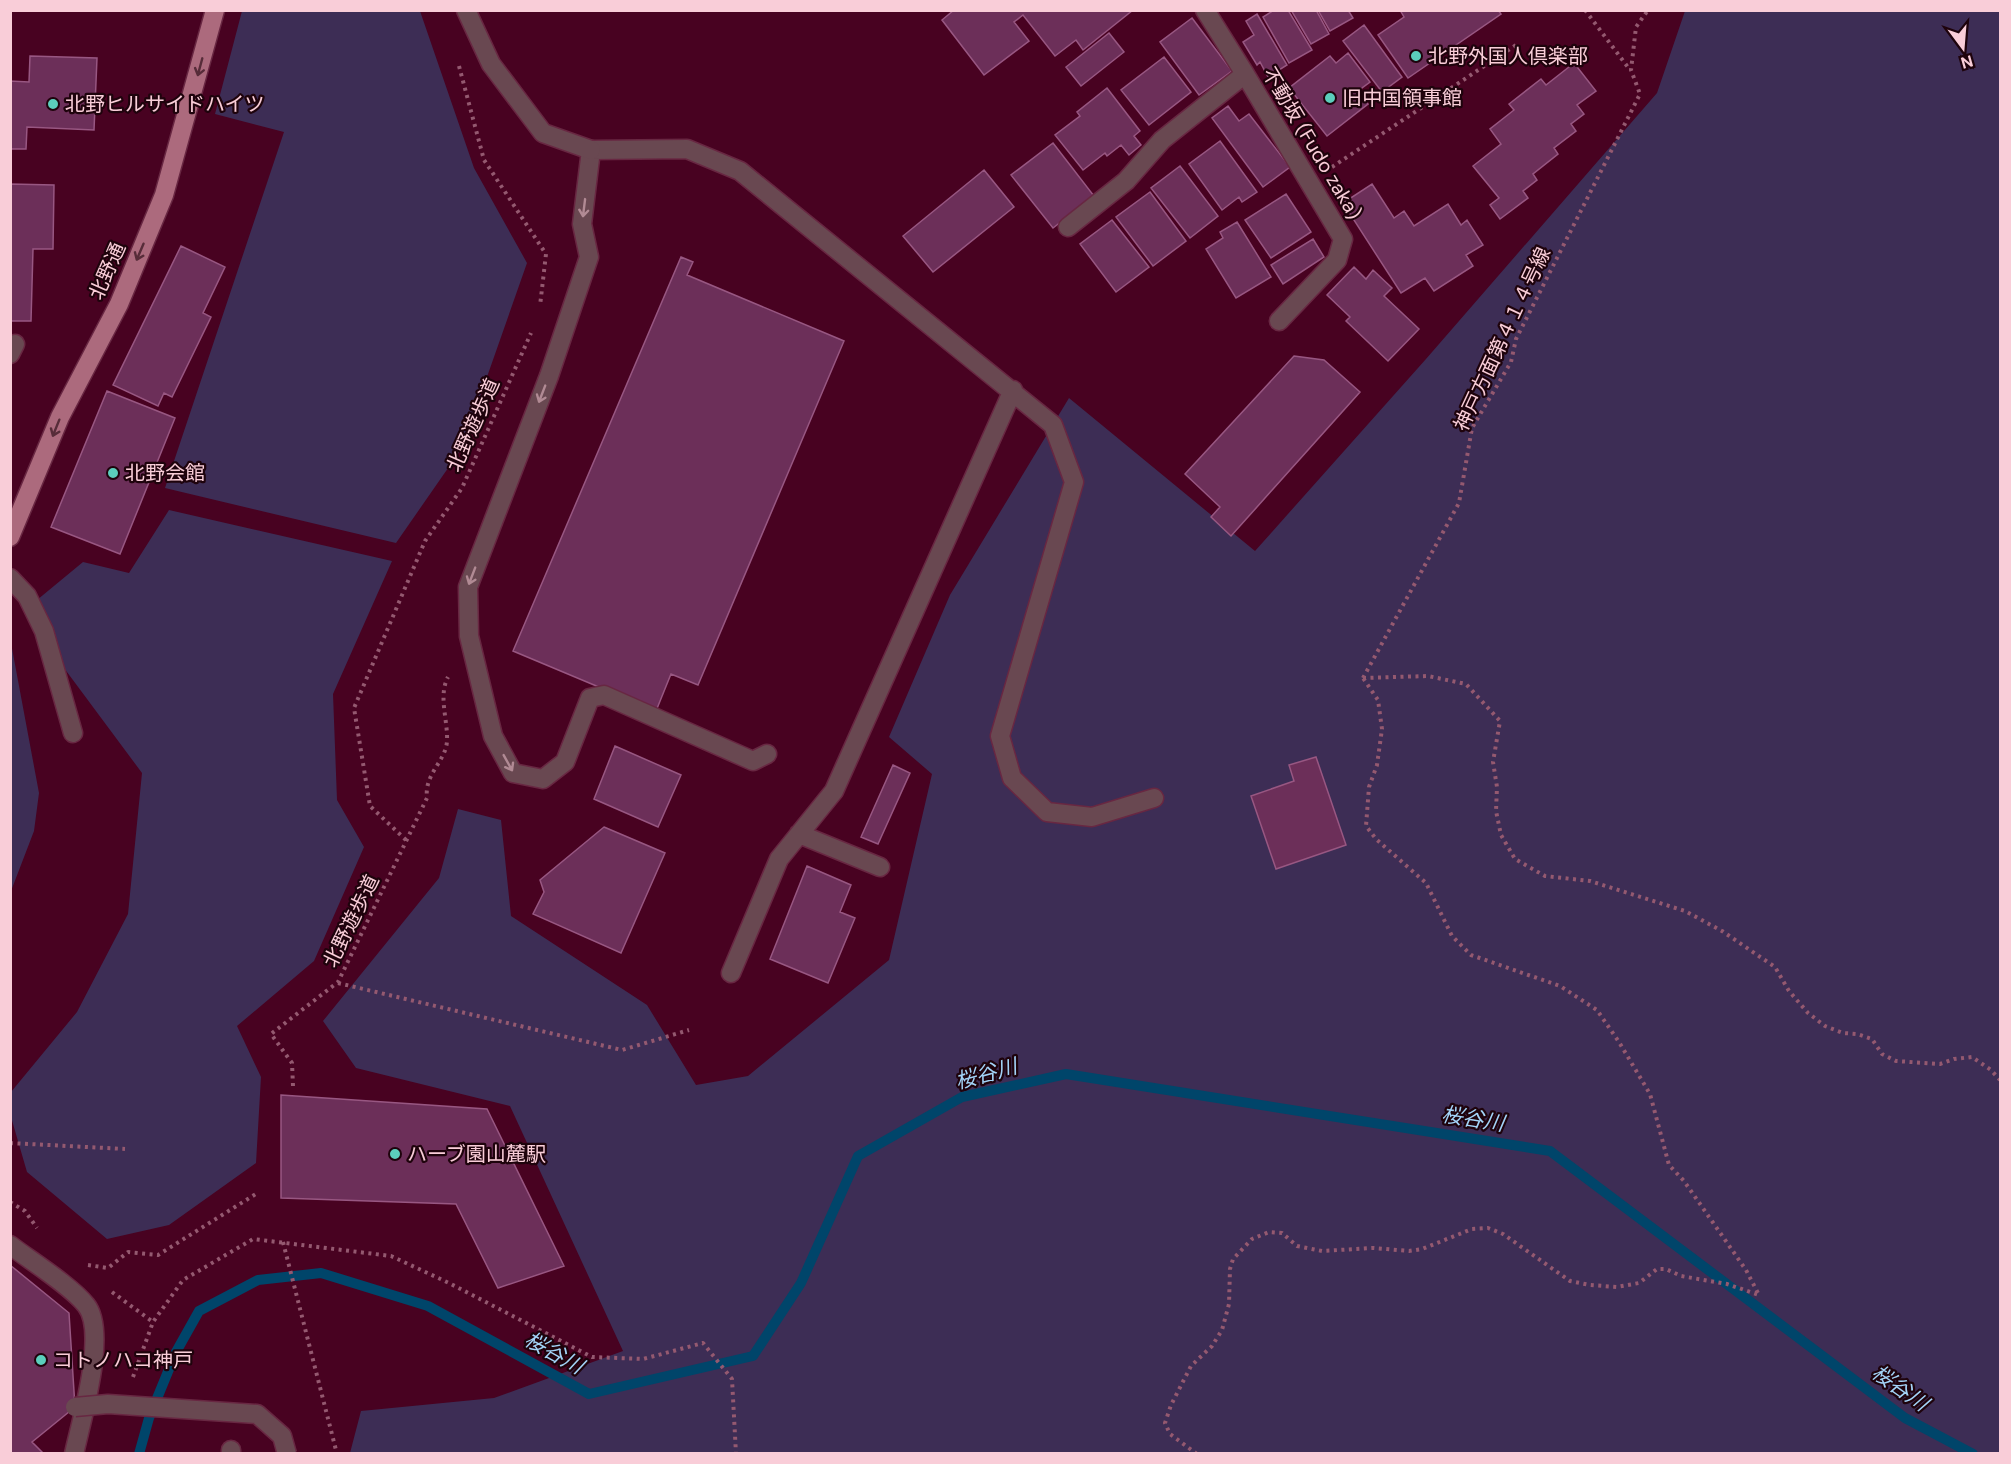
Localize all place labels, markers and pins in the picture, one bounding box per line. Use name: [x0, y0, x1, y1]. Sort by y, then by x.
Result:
place label: 北野外国人倶楽部: [1428, 43, 1588, 69]
marker: 北野外国人倶楽部: [1409, 49, 1423, 63]
place label: 旧中国領事館: [1342, 85, 1462, 111]
place label: 北野ヒルサイドハイツ: [65, 91, 265, 117]
marker: 旧中国領事館: [1323, 91, 1337, 105]
marker: 北野ヒルサイドハイツ: [46, 97, 60, 111]
place label: 北野会館: [125, 460, 205, 486]
marker: 北野会館: [106, 466, 120, 480]
place label: ハーブ園山麓駅: [407, 1141, 546, 1167]
marker: ハーブ園山麓駅: [388, 1147, 402, 1161]
place label: コトノハコ神戸: [53, 1347, 193, 1373]
marker: コトノハコ神戸: [34, 1353, 48, 1367]

